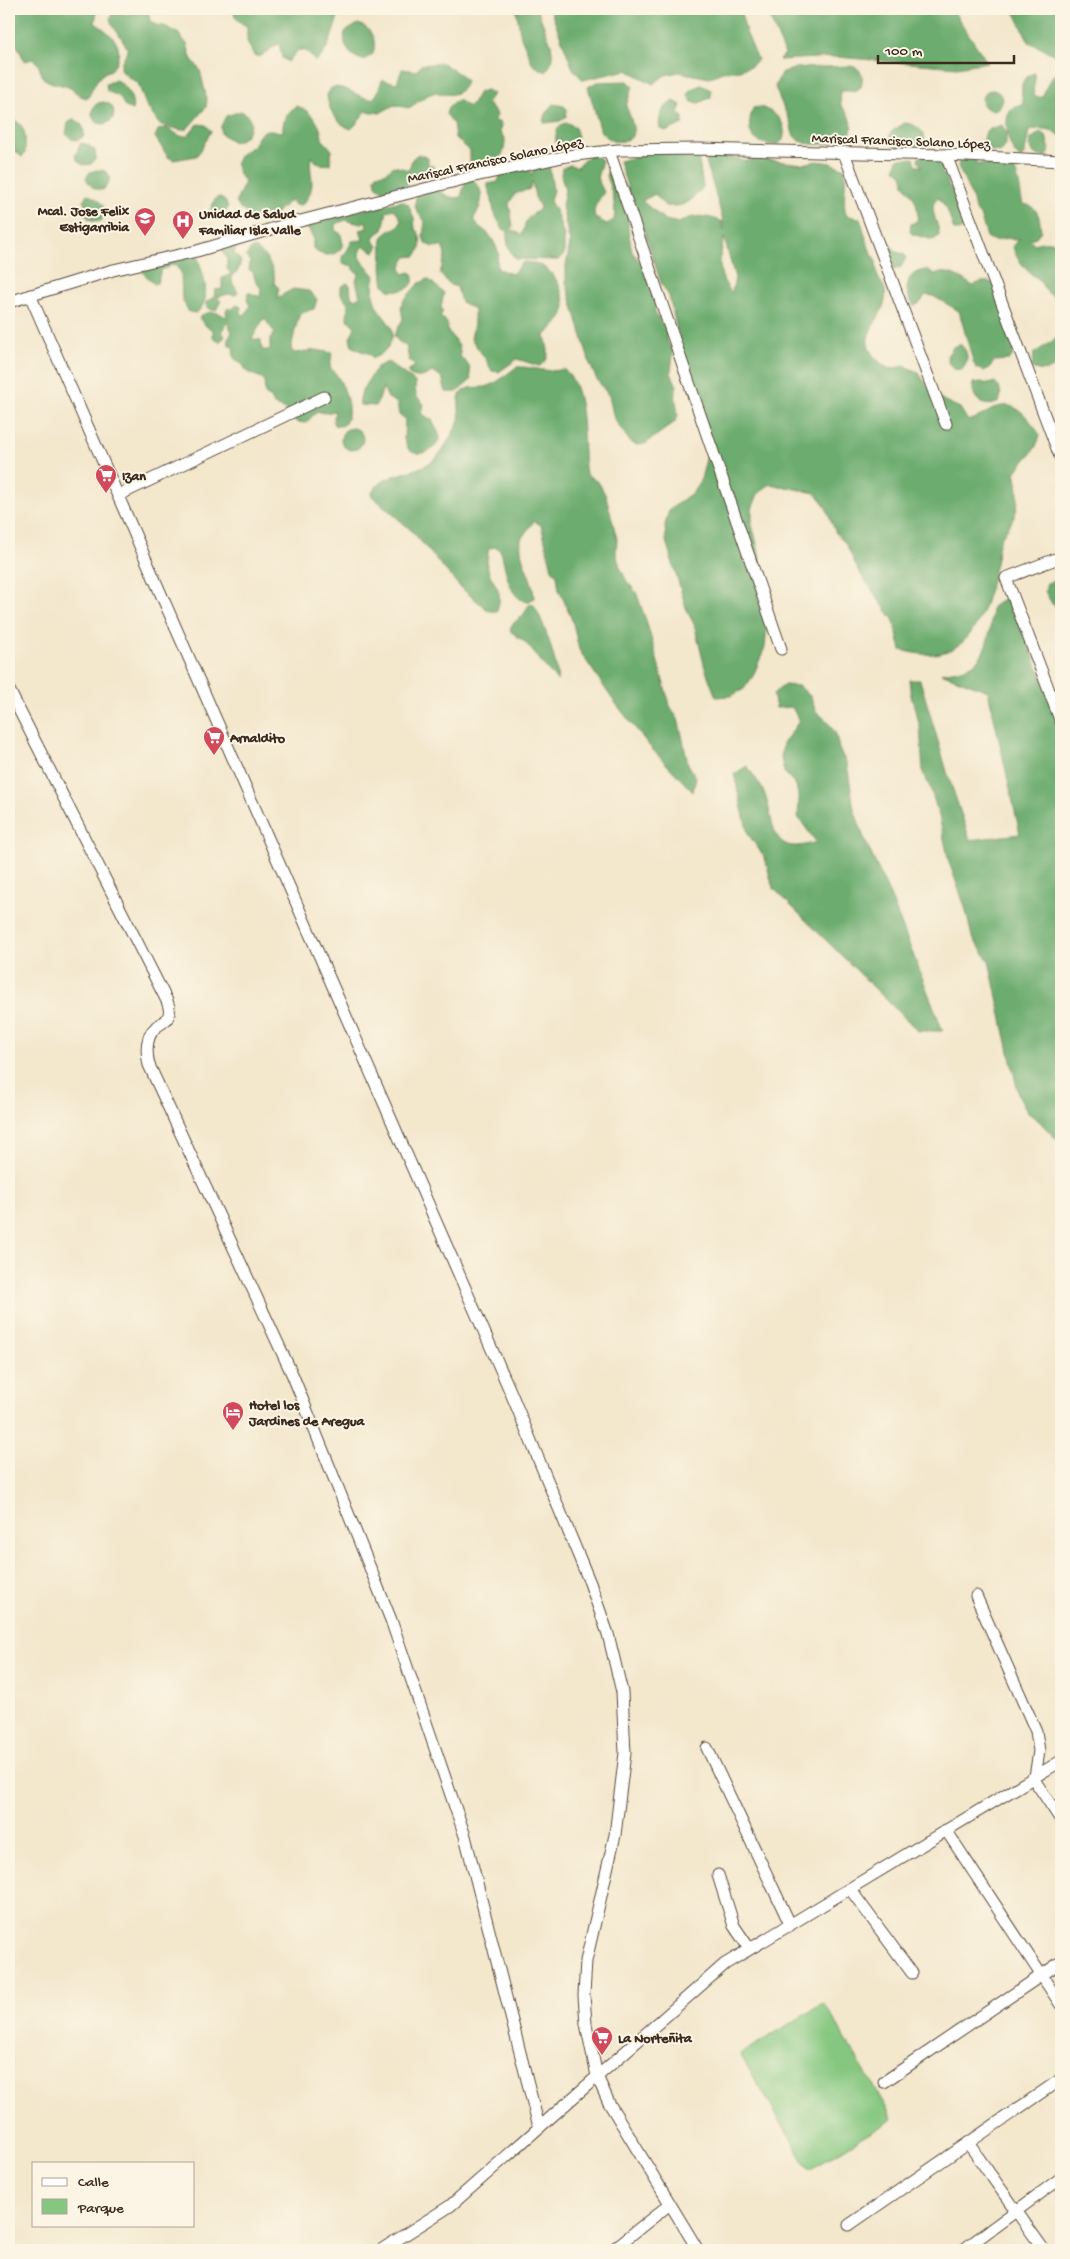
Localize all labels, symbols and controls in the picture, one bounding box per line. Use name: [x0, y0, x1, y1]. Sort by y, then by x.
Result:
scale bar: [878, 32, 1014, 64]
text: 100 m: [884, 43, 923, 61]
street label: Mariscal Francisco Solano López: [811, 131, 991, 154]
street label: Mariscal Francisco Solano López: [406, 134, 586, 188]
place label: Mcal. Jose Felix Estigarribia: [38, 204, 130, 237]
school or university icon: Mcal. Jose Felix Estigarribia: [133, 206, 157, 237]
place label: Unidad de Salud Familiar Isla Valle: [198, 207, 301, 240]
hospital icon: Unidad de Salud Familiar Isla Valle: [171, 209, 195, 240]
supermarket icon: Izan: [94, 463, 118, 494]
place label: Izan: [122, 469, 146, 486]
supermarket icon: Arnaldito: [202, 725, 226, 756]
place label: Arnaldito: [229, 731, 286, 748]
place label: Hotel los Jardines de Aregua: [248, 1398, 365, 1431]
hotel icon: Hotel los Jardines de Aregua: [221, 1400, 245, 1431]
supermarket icon: La Norteñita: [590, 2025, 614, 2056]
place label: La Norteñita: [618, 2031, 693, 2048]
legend: [32, 2162, 195, 2226]
text: Calle: [78, 2174, 109, 2192]
text: Parque: [77, 2200, 124, 2218]

